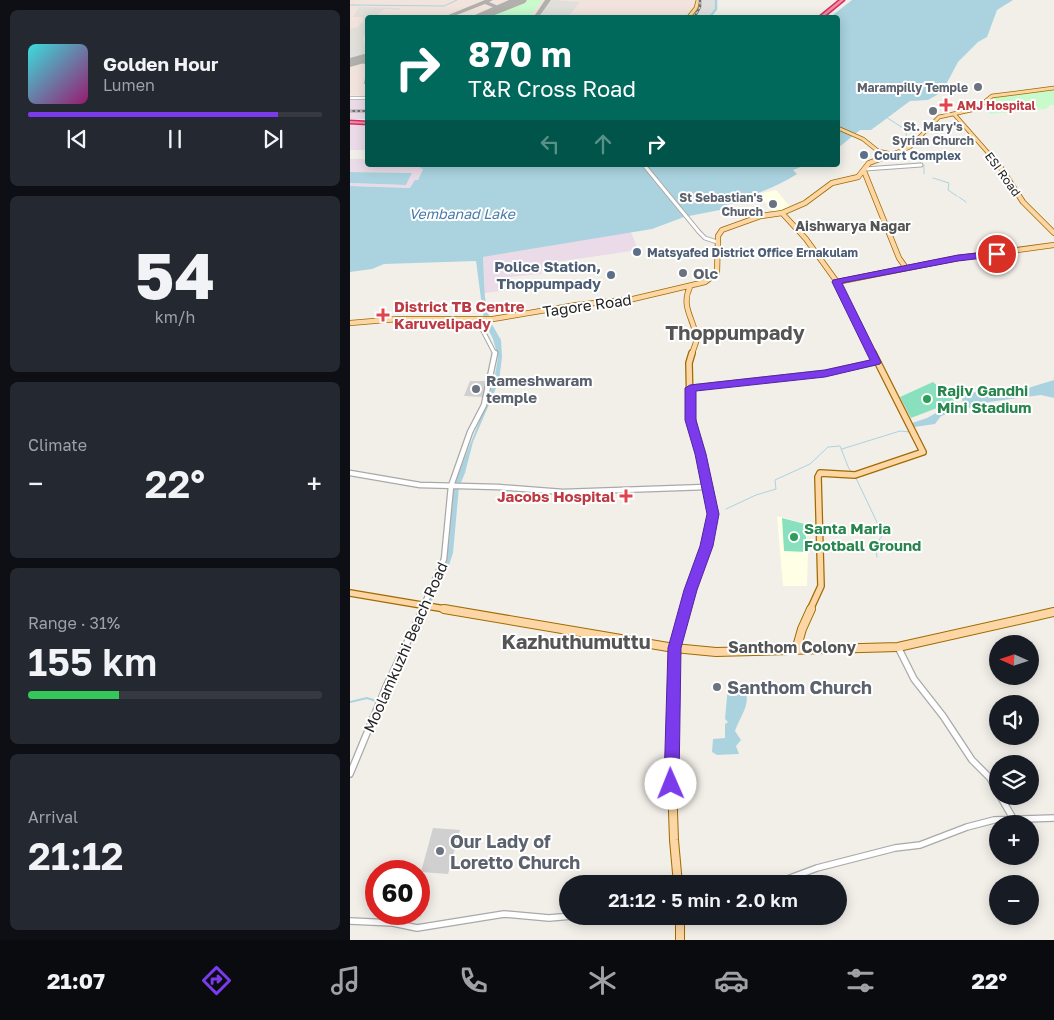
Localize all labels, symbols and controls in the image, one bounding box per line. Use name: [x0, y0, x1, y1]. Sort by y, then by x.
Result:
text: 870 m: [468, 33, 572, 75]
icon: right: [385, 35, 450, 100]
text: Golden Hour: [103, 52, 218, 75]
text: Lumen: [103, 75, 155, 95]
text: T&R Cross Road: [468, 75, 636, 102]
place label: Marampilly Temple: [857, 80, 968, 95]
marker: Marampilly Temple: [972, 81, 984, 93]
marker: AMJ Hospital: [939, 98, 953, 112]
place label: AMJ Hospital: [957, 98, 1036, 113]
marker: St. Mary's Syrian Church: [927, 105, 939, 117]
place label: St. Mary's Syrian Church: [892, 119, 974, 148]
icon: previous: [63, 125, 91, 153]
icon: pause: [161, 125, 189, 153]
icon: next: [259, 125, 287, 153]
icon: left: [536, 130, 564, 158]
icon: ahead: [589, 130, 617, 158]
icon: right: [642, 130, 670, 158]
place label: Court Complex: [874, 148, 961, 163]
marker: Court Complex: [858, 149, 870, 161]
street label: ESI Road: [982, 149, 1024, 199]
place label: St Sebastian's Church: [679, 190, 763, 219]
marker: St Sebastian's Church: [767, 198, 779, 210]
water label: Vembanad Lake: [409, 205, 516, 222]
district label: Aishwarya Nagar: [795, 217, 911, 234]
pin: [976, 233, 1018, 275]
text: 54: [135, 235, 215, 313]
icon: arrive: [983, 240, 1011, 268]
place label: Matsyafed District Office Ernakulam: [647, 245, 858, 260]
marker: Matsyafed District Office Ernakulam: [631, 246, 643, 258]
place label: Police Station, Thoppumpady: [494, 257, 601, 292]
place label: Olc: [693, 264, 719, 282]
marker: Olc: [677, 267, 689, 279]
marker: Police Station, Thoppumpady: [605, 269, 617, 281]
street label: Tagore Road: [541, 290, 633, 320]
place label: District TB Centre Karuvelipady: [394, 297, 525, 332]
text: km/h: [155, 307, 195, 327]
marker: District TB Centre Karuvelipady: [376, 308, 390, 322]
district label: Thoppumpady: [665, 320, 805, 344]
place label: Rameshwaram temple: [486, 371, 592, 406]
place label: Rajiv Gandhi Mini Stadium: [937, 381, 1031, 416]
marker: Rameshwaram temple: [470, 383, 482, 395]
marker: Rajiv Gandhi Mini Stadium: [921, 393, 933, 405]
text: Climate: [28, 435, 87, 455]
text: 22°: [145, 461, 205, 506]
text: −: [28, 467, 43, 500]
text: +: [307, 467, 322, 500]
place label: Jacobs Hospital: [497, 487, 615, 505]
marker: Jacobs Hospital: [619, 489, 633, 503]
place label: Santa Maria Football Ground: [804, 519, 921, 554]
marker: Santa Maria Football Ground: [788, 531, 800, 543]
street label: Moolamkuzhi Beach Road: [359, 559, 451, 735]
text: Range · 31%: [28, 613, 120, 633]
district label: Kazhuthumuttu: [501, 629, 651, 653]
north arrow: [989, 635, 1039, 685]
map controls: [989, 635, 1039, 925]
district label: Santhom Colony: [728, 637, 857, 657]
text: 155 km: [28, 639, 157, 684]
place label: Santhom Church: [727, 676, 872, 698]
marker: Santhom Church: [711, 681, 723, 693]
button: sound: [989, 695, 1039, 745]
button: layers: [989, 755, 1039, 805]
position arrow: [644, 757, 696, 809]
text: Arrival: [28, 807, 78, 827]
button: +: [989, 815, 1039, 865]
place label: Our Lady of Loretto Church: [450, 830, 580, 873]
text: 21:12: [28, 833, 124, 878]
marker: Our Lady of Loretto Church: [434, 845, 446, 857]
speed limit sign: 60: [365, 860, 430, 925]
button: −: [989, 875, 1039, 925]
text: 21:12 · 5 min · 2.0 km: [608, 888, 798, 911]
icon: directions: [199, 963, 234, 998]
icon: music: [328, 963, 363, 998]
icon: phone: [456, 963, 491, 998]
icon: climate: [585, 963, 620, 998]
icon: car: [714, 963, 749, 998]
icon: filters: [843, 963, 878, 998]
text: 21:07: [47, 967, 105, 994]
text: 22°: [972, 967, 1007, 994]

